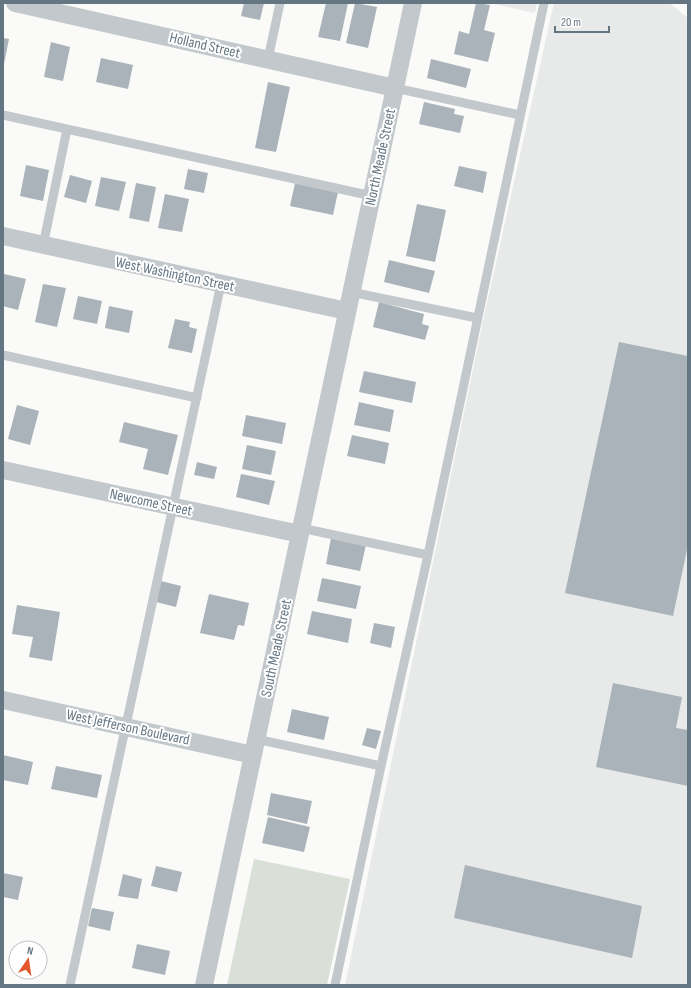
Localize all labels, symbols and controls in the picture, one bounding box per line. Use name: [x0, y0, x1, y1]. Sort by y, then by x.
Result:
scale bar: [555, 8, 609, 34]
text: 20 m: [561, 15, 581, 30]
street label: Holland Street: [168, 28, 242, 63]
street label: North Meade Street: [361, 106, 400, 207]
street label: West Washington Street: [114, 253, 237, 296]
street label: Newcome Street: [108, 484, 194, 521]
street label: South Meade Street: [257, 597, 296, 699]
street label: West Jefferson Boulevard: [65, 705, 191, 750]
north arrow: [8, 940, 48, 980]
text: N: [26, 944, 35, 958]

